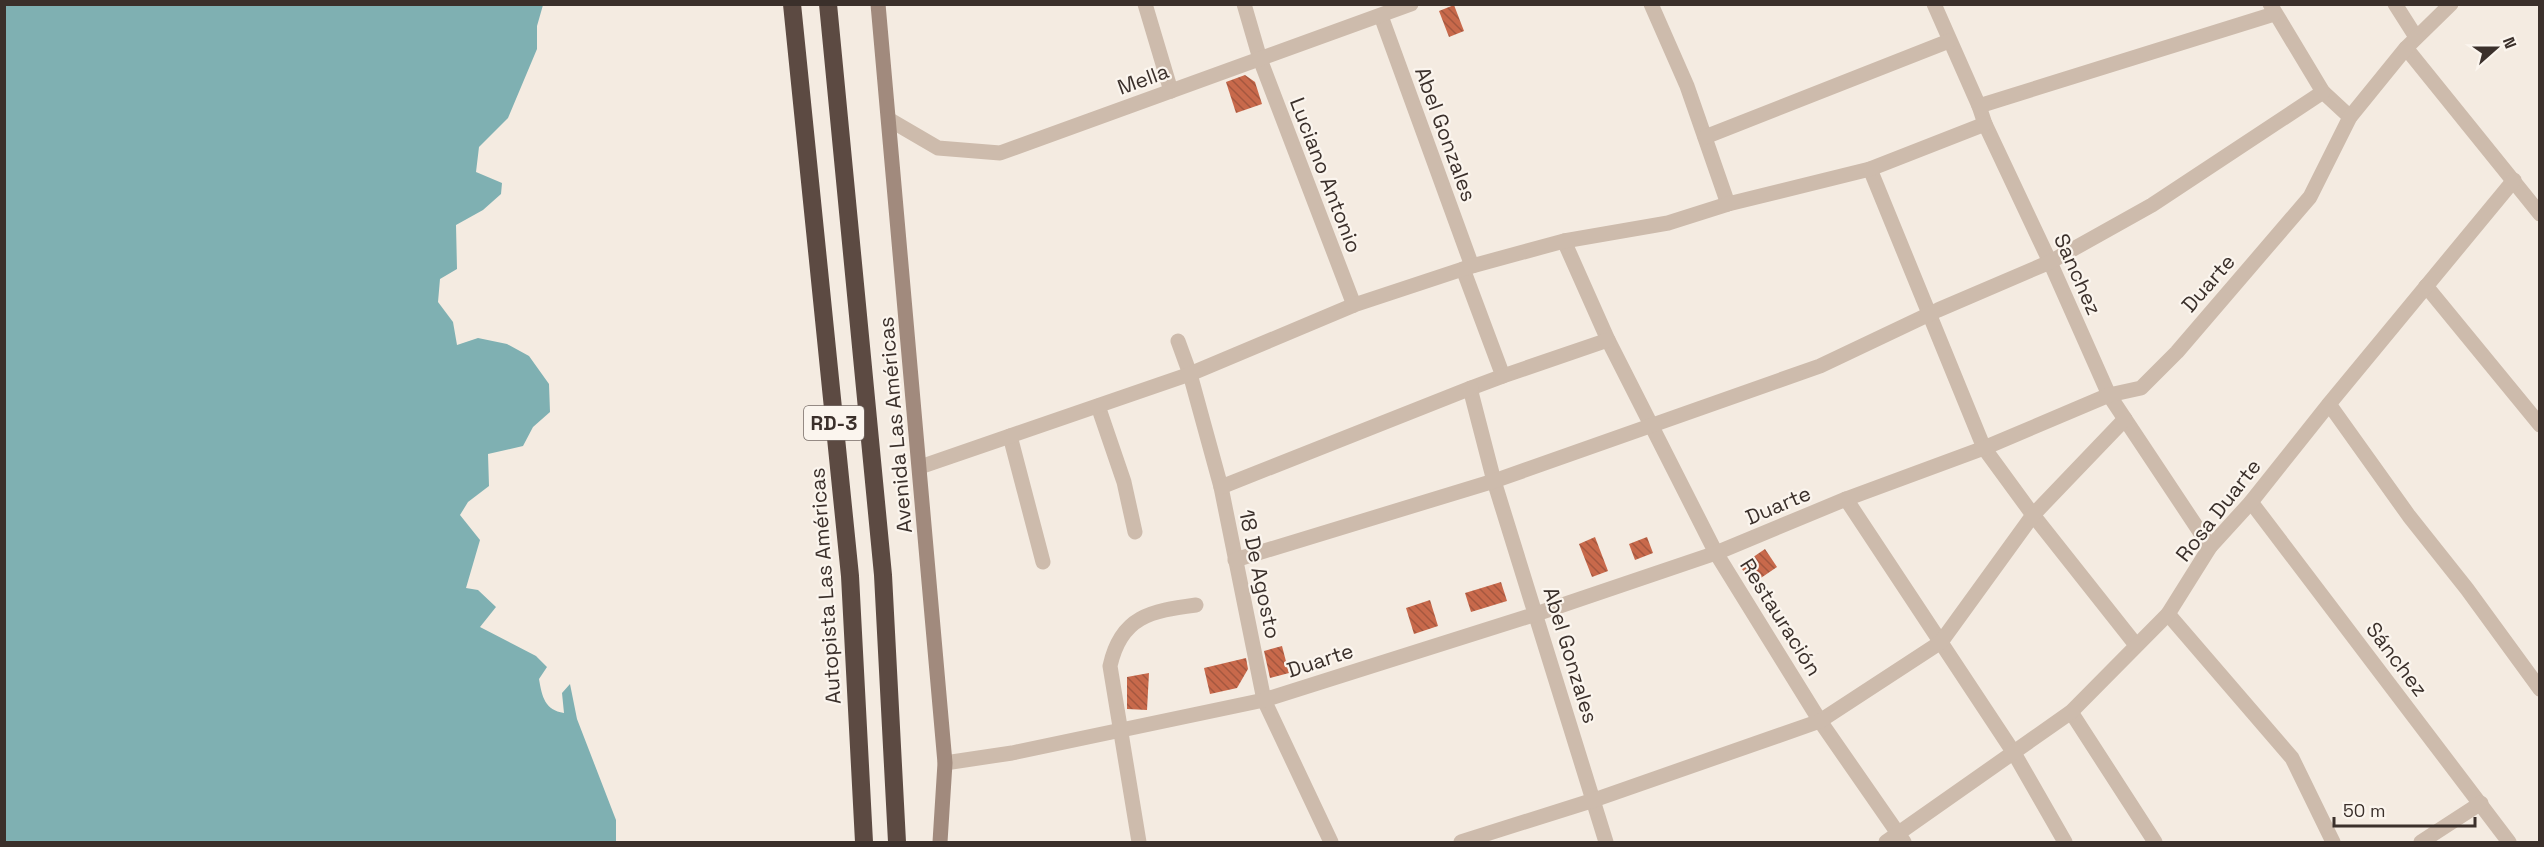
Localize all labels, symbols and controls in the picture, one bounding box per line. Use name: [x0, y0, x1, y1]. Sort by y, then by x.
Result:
north arrow: [2466, 18, 2526, 78]
text: N: [2498, 34, 2521, 52]
street label: Mella: [1113, 57, 1173, 101]
street label: Abel Gonzales: [1409, 63, 1483, 205]
street label: Luciano Antonio: [1284, 94, 1368, 256]
street label: Sanchez: [2048, 229, 2108, 319]
street label: Duarte: [2175, 248, 2241, 318]
street label: Avenida Las Américas: [872, 316, 918, 534]
road number: RD-3: [804, 406, 864, 440]
street label: Rosa Duarte: [2169, 453, 2267, 567]
street label: Autopista Las Américas: [803, 467, 847, 705]
street label: Duarte: [1741, 479, 1815, 531]
street label: 18 De Agosto: [1233, 507, 1287, 641]
street label: Restauración: [1734, 553, 1828, 681]
street label: Abel Gonzales: [1537, 584, 1605, 726]
street label: Sánchez: [2360, 616, 2434, 702]
street label: Duarte: [1283, 637, 1357, 683]
scale bar: [2334, 790, 2475, 828]
text: 50 m: [2343, 799, 2385, 822]

